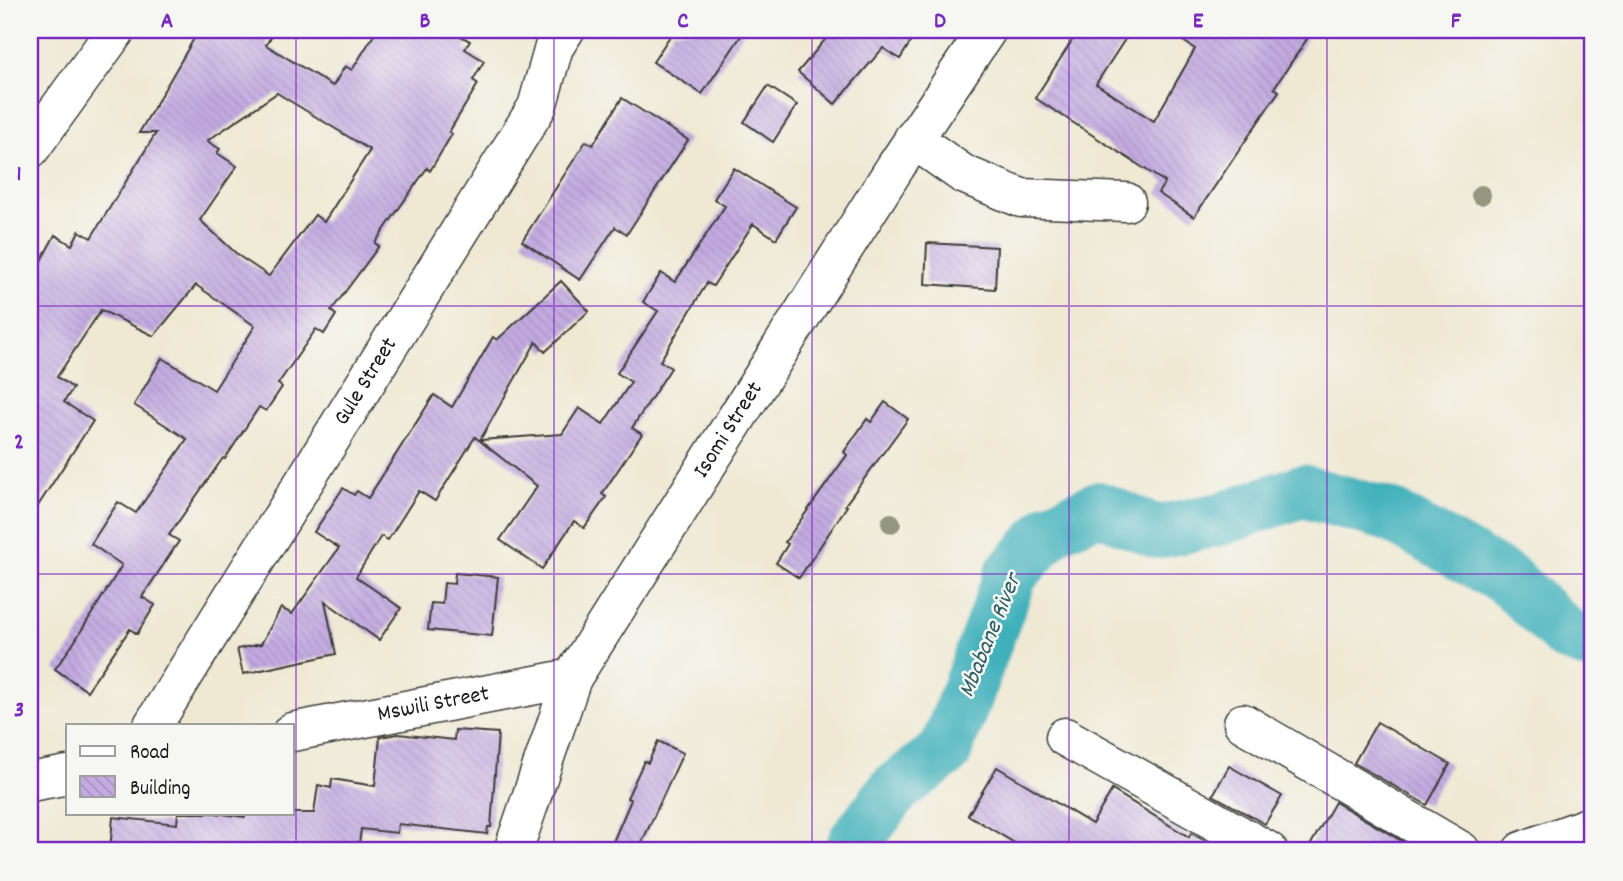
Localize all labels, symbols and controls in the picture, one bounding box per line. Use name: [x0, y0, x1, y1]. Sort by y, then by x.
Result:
text: A: [161, 6, 173, 39]
text: B: [420, 6, 431, 39]
text: C: [677, 6, 689, 39]
text: D: [934, 6, 946, 39]
text: E: [1193, 6, 1204, 39]
text: F: [1451, 6, 1462, 39]
text: 1: [16, 159, 22, 192]
street label: Gule Street: [326, 331, 406, 432]
street label: Isomi Street: [686, 376, 772, 485]
text: 2: [14, 427, 24, 460]
water label: Mbabane River: [951, 566, 1032, 703]
street label: Mswili Street: [375, 678, 492, 732]
text: 3: [14, 695, 24, 728]
legend: [66, 724, 294, 814]
text: Road: [130, 739, 169, 769]
text: Building: [130, 775, 190, 805]

